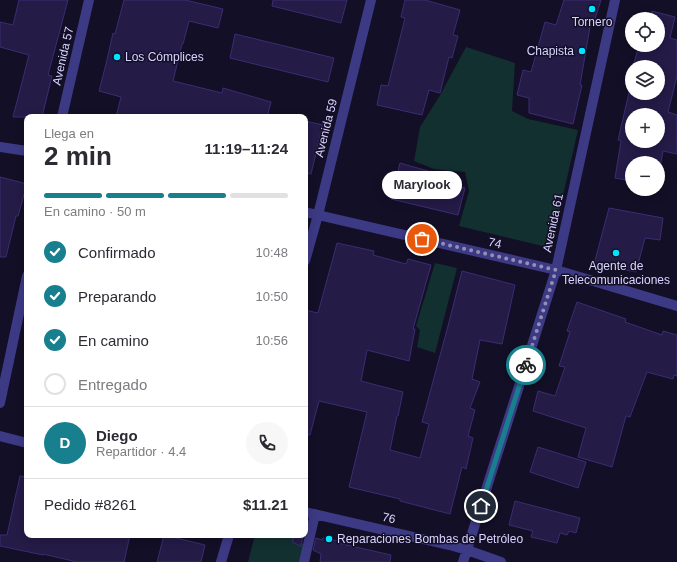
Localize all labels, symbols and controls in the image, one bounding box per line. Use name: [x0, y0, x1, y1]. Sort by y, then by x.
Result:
marker: Tornero: [587, 4, 597, 14]
map controls: [625, 12, 665, 196]
button: locate: [625, 12, 665, 52]
place label: Tornero: [572, 15, 613, 29]
street label: Avenida 57: [49, 25, 77, 87]
place label: Chapista: [527, 44, 574, 58]
marker: Chapista: [577, 46, 587, 56]
place label: Los Cómplices: [125, 50, 204, 64]
marker: Los Cómplices: [112, 52, 122, 62]
button: layers: [625, 60, 665, 100]
street label: Avenida 59: [312, 97, 340, 159]
button: +: [625, 108, 665, 148]
text: Llega en: [44, 126, 94, 141]
text: 11:19–11:24: [205, 140, 288, 157]
text: 2 min: [44, 141, 112, 171]
button: −: [625, 156, 665, 196]
callout: Marylook: [382, 171, 462, 199]
text: Marylook: [393, 177, 451, 192]
street label: Avenida 61: [540, 192, 566, 254]
text: En camino · 50 m: [44, 204, 146, 219]
pin: [405, 222, 439, 256]
icon: bag: [411, 228, 433, 250]
street label: 74: [487, 235, 503, 251]
icon: check: [44, 241, 66, 263]
text: Confirmado: [78, 244, 156, 261]
text: 10:48: [255, 245, 288, 260]
marker: Agente de Telecomunicaciones: [611, 248, 621, 258]
place label: Agente de Telecomunicaciones: [562, 259, 670, 287]
icon: check: [44, 285, 66, 307]
text: Preparando: [78, 288, 156, 305]
text: 10:50: [255, 289, 288, 304]
icon: check: [44, 329, 66, 351]
text: En camino: [78, 332, 149, 349]
text: 10:56: [255, 333, 288, 348]
courier: [506, 345, 546, 385]
icon: bike: [515, 354, 537, 376]
text: Entregado: [78, 376, 147, 393]
button: phone: [246, 422, 288, 464]
text: Diego: [96, 427, 138, 444]
text: D: [60, 434, 70, 451]
text: Repartidor · 4.4: [96, 444, 186, 459]
pin: [464, 489, 498, 523]
icon: home: [470, 495, 492, 517]
text: Pedido #8261: [44, 496, 137, 513]
text: $11.21: [243, 496, 288, 513]
street label: 76: [381, 510, 397, 526]
place label: Reparaciones Bombas de Petróleo: [337, 532, 523, 546]
marker: Reparaciones Bombas de Petróleo: [324, 534, 334, 544]

